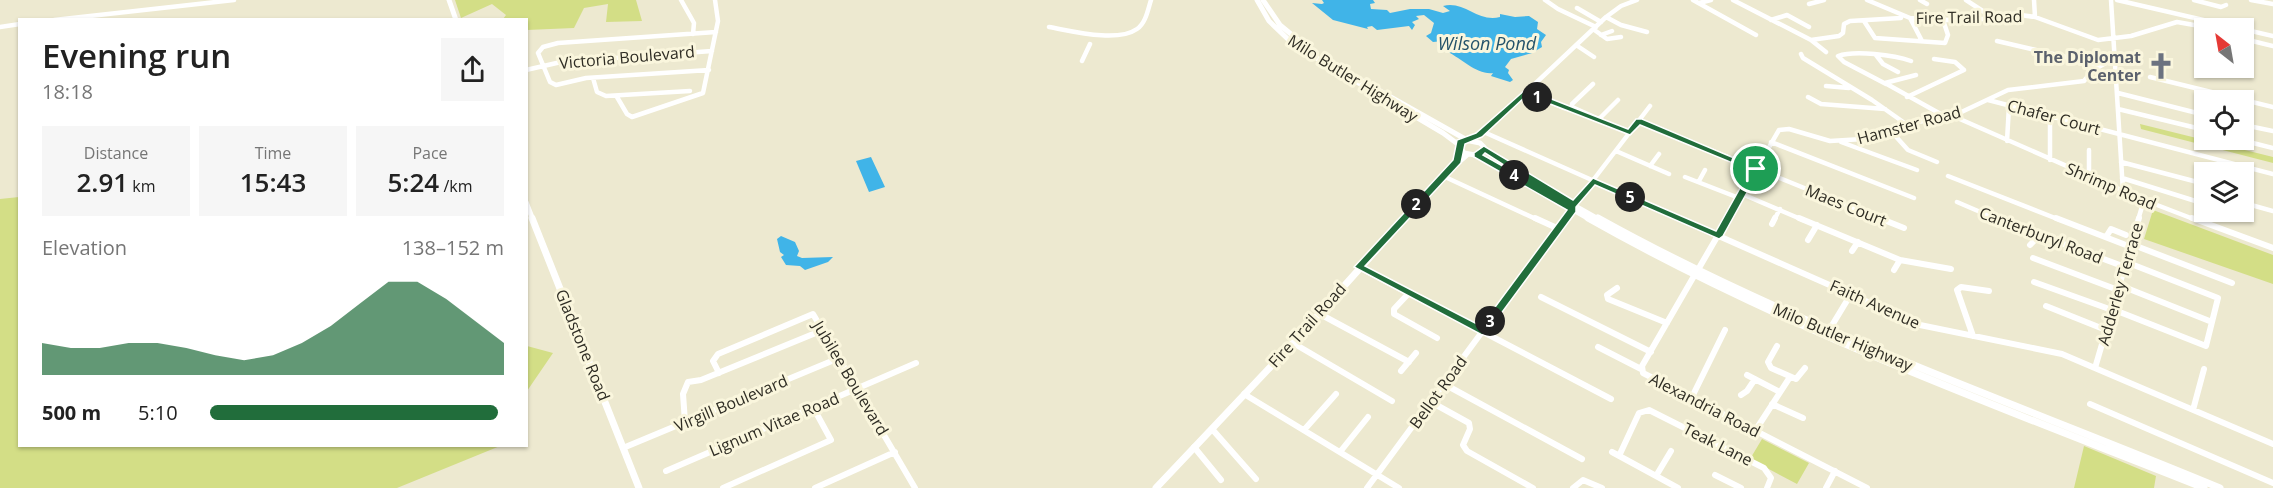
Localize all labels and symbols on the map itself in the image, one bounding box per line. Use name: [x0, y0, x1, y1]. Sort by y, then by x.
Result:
street label: Fire Trail Road: [1915, 5, 2023, 29]
north arrow: [2194, 18, 2254, 78]
street label: Milo Butler Highway: [1284, 29, 1423, 127]
water label: Wilson Pond: [1438, 31, 1537, 55]
street label: Victoria Boulevard: [558, 40, 696, 74]
place label: The Diplomat Center: [2034, 46, 2141, 86]
church icon: The Diplomat Center: [2146, 51, 2176, 81]
pin: 1: [1522, 82, 1552, 112]
street label: Chafer Court: [2005, 94, 2103, 140]
street label: Hamster Road: [1855, 101, 1963, 149]
pin: [1730, 143, 1781, 194]
street label: Shrimp Road: [2062, 157, 2160, 215]
pin: 4: [1499, 160, 1529, 190]
street label: Maes Court: [1802, 179, 1890, 231]
pin: 5: [1615, 182, 1645, 212]
pin: 2: [1401, 189, 1431, 219]
street label: Canterburyl Road: [1976, 201, 2106, 269]
street label: Adderley Terrace: [2092, 220, 2148, 348]
street label: Faith Avenue: [1826, 274, 1924, 334]
street label: Fire Trail Road: [1263, 278, 1351, 372]
street label: Gladstone Road: [551, 286, 615, 404]
street label: Milo Butler Highway: [1770, 298, 1917, 377]
pin: 3: [1475, 306, 1505, 336]
street label: Jubilee Boulevard: [807, 315, 894, 439]
street label: Bellot Road: [1404, 351, 1472, 433]
street label: Alexandria Road: [1646, 368, 1764, 442]
street label: Virgill Boulevard: [671, 369, 791, 437]
street label: Lignum Vitae Road: [706, 387, 842, 461]
street label: Teak Lane: [1679, 417, 1757, 471]

